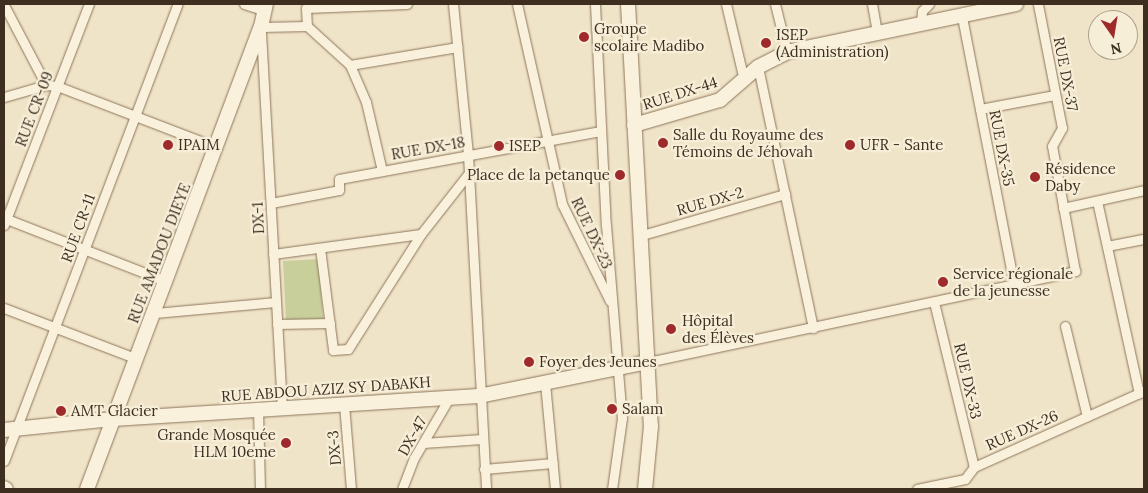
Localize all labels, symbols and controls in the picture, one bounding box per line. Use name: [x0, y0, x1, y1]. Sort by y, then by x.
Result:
north arrow: [1088, 10, 1138, 60]
place label: Groupe scolaire Madibo: [594, 19, 704, 54]
place label: ISEP (Administration): [776, 25, 889, 60]
marker: Groupe scolaire Madibo: [578, 31, 590, 43]
street label: RUE DX-37: [1050, 35, 1082, 113]
marker: ISEP (Administration): [760, 37, 772, 49]
text: N: [1109, 39, 1123, 59]
street label: RUE CR-09: [11, 69, 57, 149]
street label: RUE DX-44: [640, 72, 720, 114]
street label: RUE DX-35: [986, 108, 1018, 188]
place label: Salle du Royaume des Témoins de Jéhovah: [673, 125, 823, 160]
street label: RUE DX-18: [390, 133, 466, 163]
place label: IPAIM: [178, 136, 220, 154]
place label: UFR - Sante: [860, 136, 943, 154]
place label: ISEP: [509, 137, 541, 155]
marker: Salle du Royaume des Témoins de Jéhovah: [657, 137, 669, 149]
marker: IPAIM: [162, 139, 174, 151]
marker: UFR - Sante: [844, 139, 856, 151]
marker: ISEP: [493, 140, 505, 152]
place label: Résidence Daby: [1045, 159, 1116, 194]
place label: Place de la petanque: [467, 166, 610, 184]
marker: Place de la petanque: [614, 169, 626, 181]
marker: Résidence Daby: [1029, 171, 1041, 183]
street label: RUE AMADOU DIEYE: [124, 180, 194, 326]
street label: RUE DX-2: [674, 183, 746, 219]
street label: RUE CR-11: [57, 191, 99, 265]
street label: RUE DX-23: [568, 194, 616, 272]
street label: DX-1: [248, 201, 268, 235]
place label: Service régionale de la jeunesse: [953, 264, 1073, 299]
marker: Service régionale de la jeunesse: [937, 276, 949, 288]
place label: Hôpital des Élèves: [682, 311, 754, 346]
marker: Hôpital des Élèves: [664, 322, 678, 336]
street label: RUE DX-33: [951, 341, 985, 421]
place label: Foyer des Jeunes: [539, 353, 657, 371]
marker: Foyer des Jeunes: [523, 356, 535, 368]
street label: RUE ABDOU AZIZ SY DABAKH: [221, 373, 431, 405]
place label: Salam: [622, 400, 663, 418]
place label: AMT Glacier: [71, 402, 158, 420]
marker: Salam: [606, 403, 618, 415]
marker: AMT Glacier: [55, 405, 67, 417]
street label: RUE DX-26: [983, 406, 1061, 454]
street label: DX-47: [394, 413, 430, 459]
place label: Grande Mosquée HLM 10eme: [157, 425, 276, 460]
street label: DX-3: [323, 430, 345, 466]
marker: Grande Mosquée HLM 10eme: [280, 437, 292, 449]

